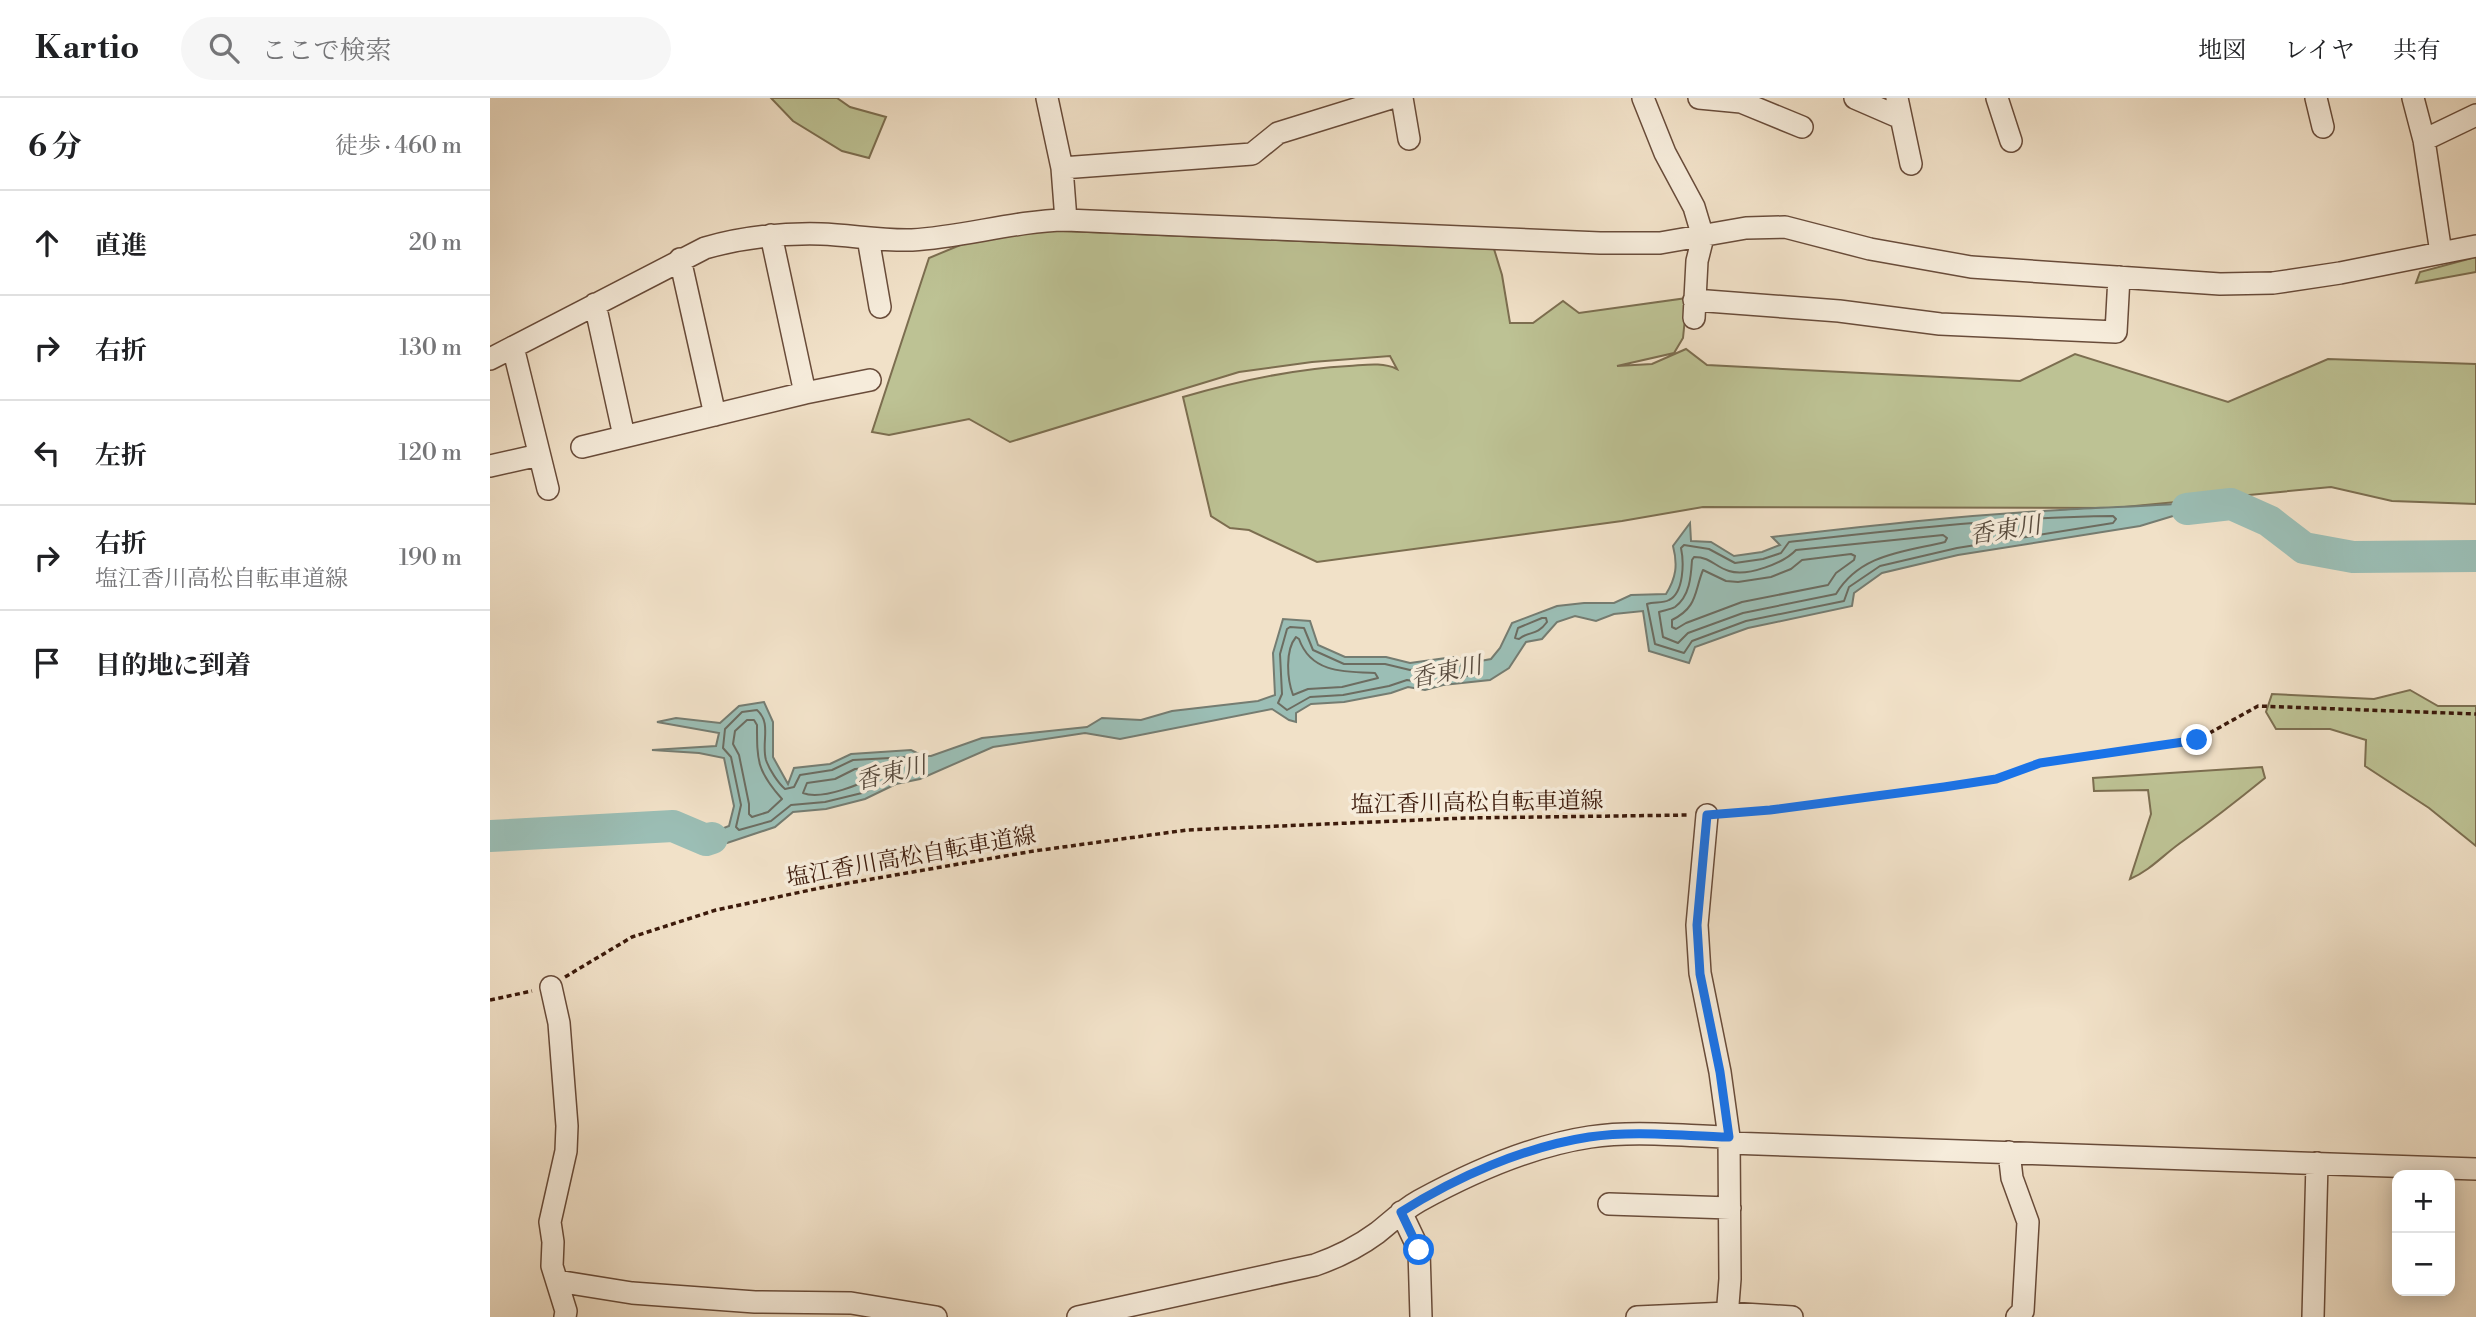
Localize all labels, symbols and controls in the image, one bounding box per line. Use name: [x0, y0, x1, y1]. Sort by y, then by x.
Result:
search box: [181, 17, 671, 80]
text: Kartio: [35, 28, 139, 69]
icon: search: [205, 29, 243, 67]
text: ここで検索: [261, 35, 391, 67]
text: 地図: [2198, 36, 2246, 66]
text: レイヤ: [2284, 36, 2355, 66]
text: 共有: [2393, 36, 2441, 66]
text: 6 分: [28, 128, 82, 166]
text: 徒歩 · 460 m: [335, 132, 462, 160]
icon: ahead: [28, 224, 66, 262]
text: 20 m: [409, 229, 462, 257]
text: 直進: [95, 230, 147, 262]
icon: right: [28, 329, 66, 367]
text: 130 m: [399, 334, 462, 362]
text: 右折: [95, 335, 147, 367]
icon: left: [28, 434, 66, 472]
text: 120 m: [398, 439, 462, 467]
text: 左折: [95, 440, 147, 472]
water label: 香東川: [1967, 510, 2046, 551]
text: 右折: [95, 528, 147, 560]
icon: right: [28, 539, 66, 577]
text: 190 m: [399, 544, 462, 572]
text: 塩江香川高松自転車道線: [95, 565, 348, 593]
icon: arrive: [28, 644, 66, 682]
text: 目的地に到着: [95, 650, 251, 682]
water label: 香東川: [1408, 650, 1487, 695]
route end: [2181, 724, 2212, 755]
water label: 香東川: [853, 750, 933, 797]
street label: 塩江香川高松自転車道線: [1350, 787, 1604, 819]
street label: 塩江香川高松自転車道線: [784, 821, 1038, 893]
map controls: [2392, 1170, 2455, 1296]
button: +: [2392, 1170, 2455, 1233]
button: −: [2392, 1233, 2455, 1296]
route start: [1403, 1234, 1434, 1265]

